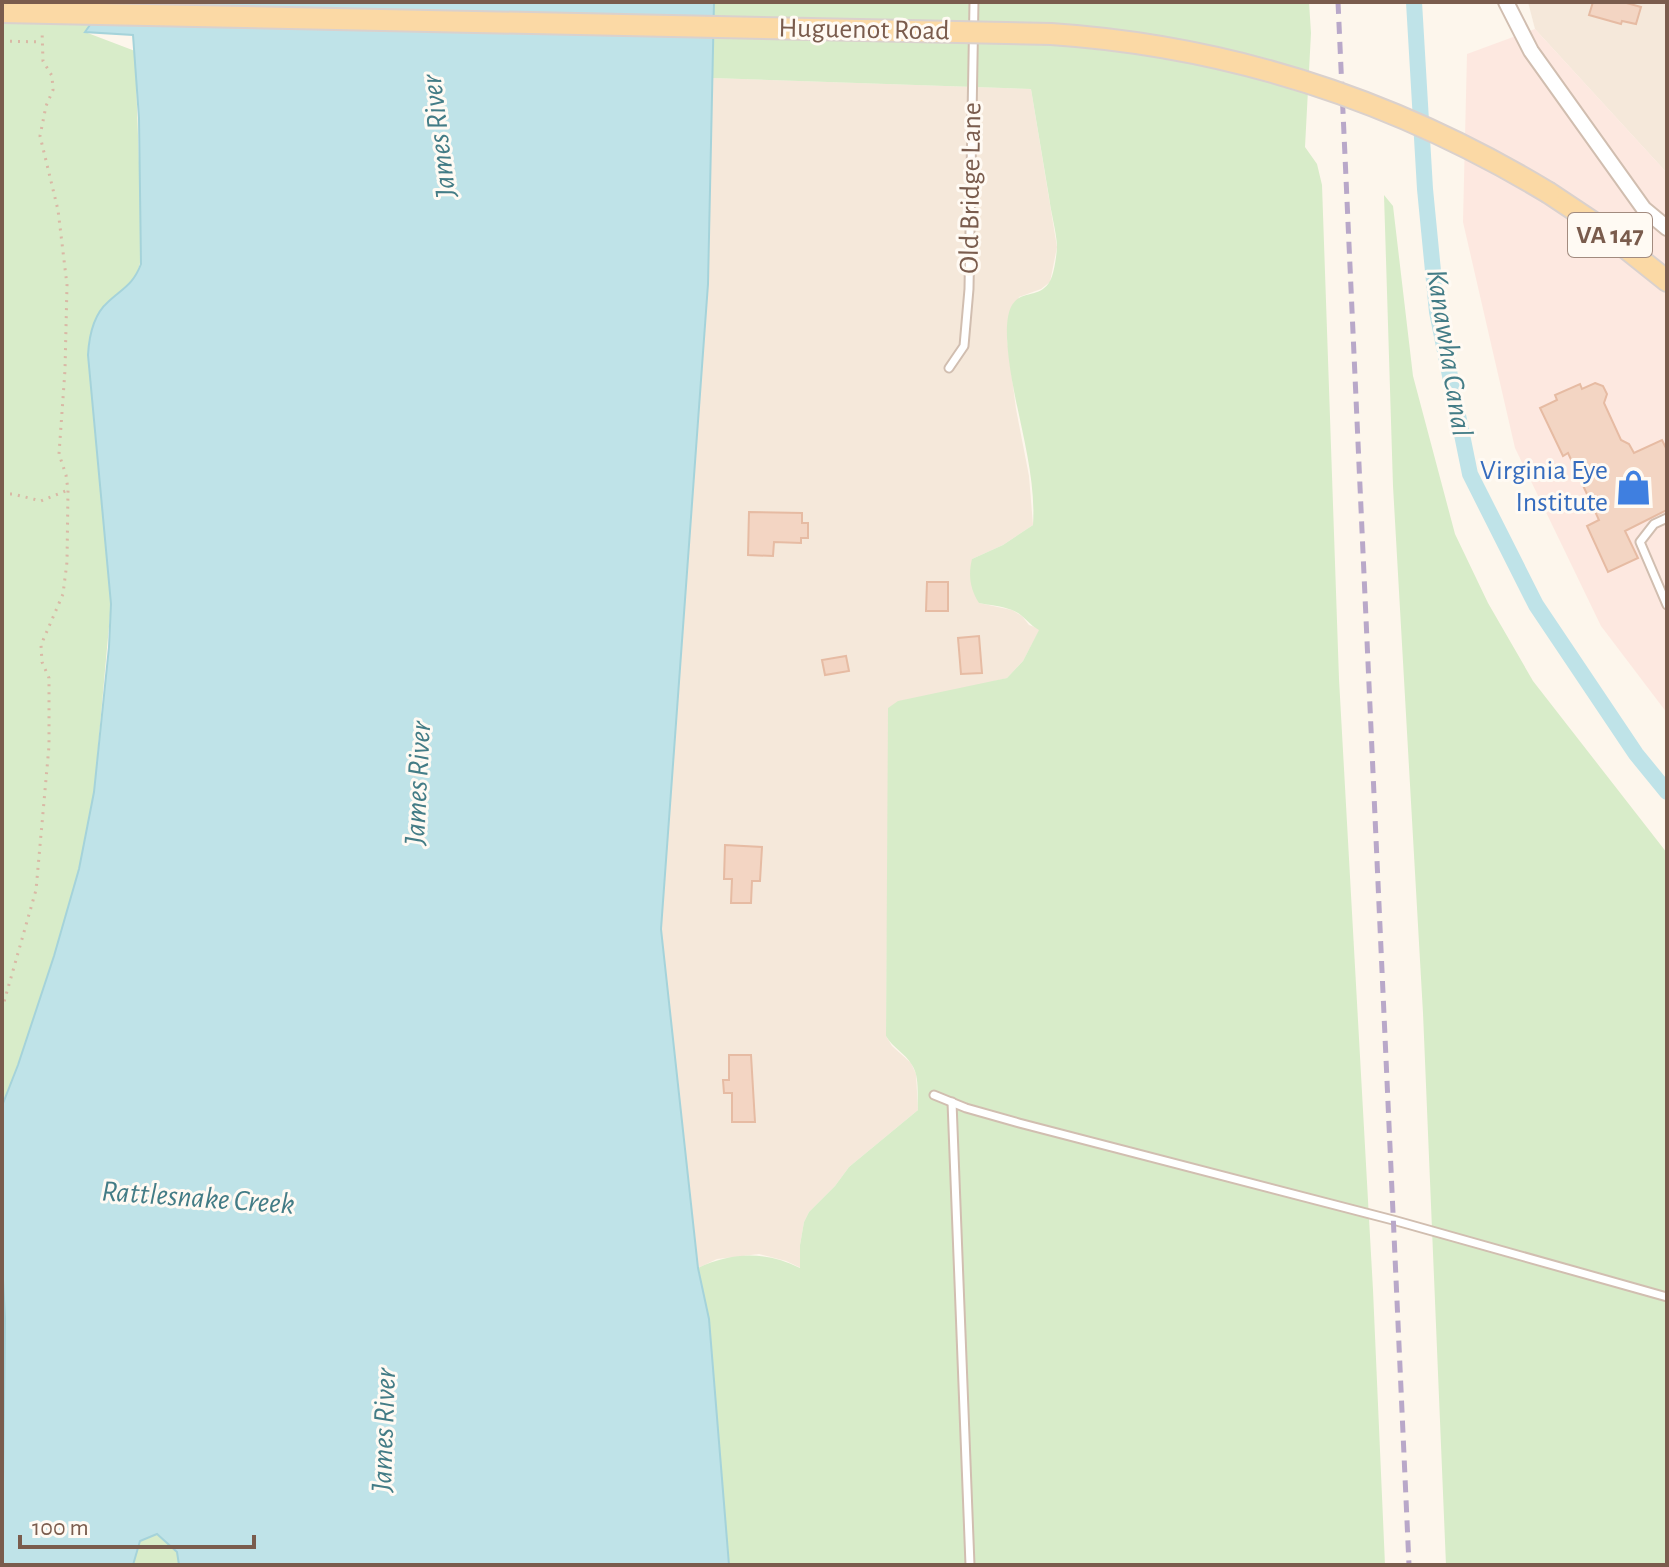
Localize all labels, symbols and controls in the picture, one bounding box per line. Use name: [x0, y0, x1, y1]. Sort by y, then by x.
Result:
street label: Huguenot Road: [778, 15, 950, 45]
water label: James River: [416, 72, 462, 200]
street label: Old Bridge Lane: [956, 102, 986, 274]
road number: VA 147: [1568, 213, 1652, 257]
water label: Kanawha Canal: [1421, 267, 1477, 439]
place label: Virginia Eye Institute: [1480, 457, 1608, 517]
shop icon: Virginia Eye Institute: [1615, 468, 1653, 506]
water label: James River: [400, 719, 436, 846]
water label: Rattlesnake Creek: [101, 1176, 296, 1220]
water label: James River: [367, 1367, 401, 1493]
scale bar: [20, 1499, 254, 1549]
text: 100 m: [32, 1516, 89, 1540]

